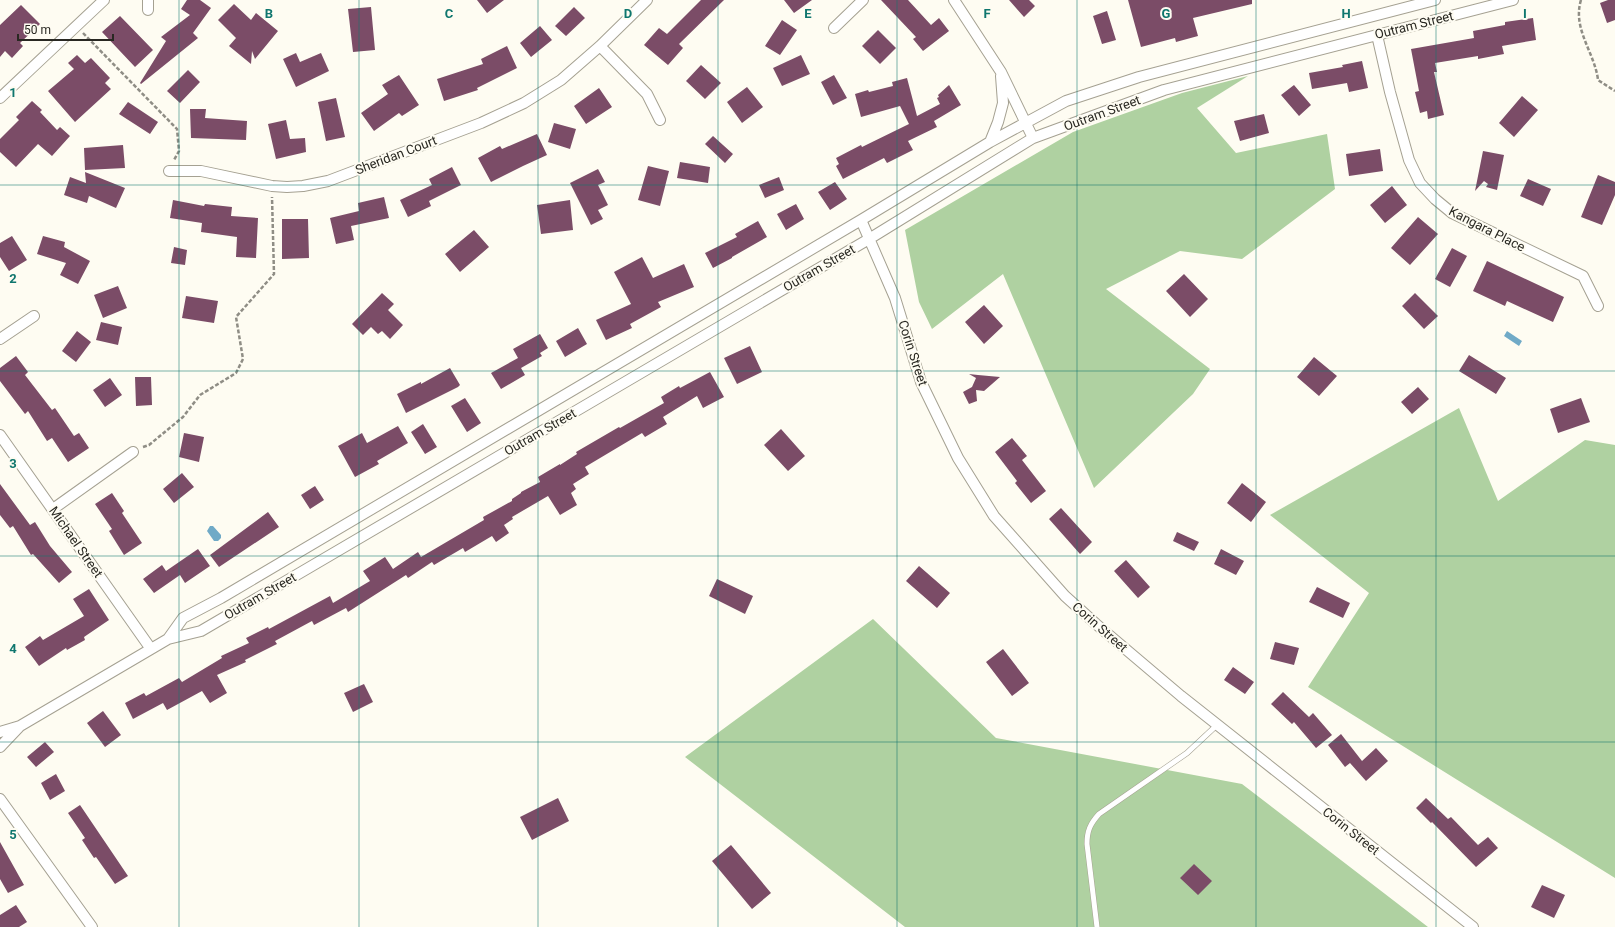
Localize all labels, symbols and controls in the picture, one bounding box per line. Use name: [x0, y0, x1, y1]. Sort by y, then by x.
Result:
text: B: [265, 6, 273, 21]
text: C: [445, 6, 454, 21]
text: D: [624, 6, 632, 21]
text: E: [804, 6, 812, 21]
text: F: [983, 6, 991, 21]
text: G: [1162, 6, 1171, 21]
text: H: [1341, 6, 1351, 21]
text: I: [1523, 6, 1527, 21]
street label: Outram Street: [1373, 8, 1455, 42]
scale bar: [18, 16, 113, 42]
text: 50 m: [24, 23, 51, 37]
text: 1: [9, 85, 17, 100]
street label: Outram Street: [1062, 92, 1142, 134]
street label: Sheridan Court: [353, 133, 439, 177]
street label: Kangara Place: [1446, 203, 1528, 255]
street label: Outram Street: [780, 241, 858, 295]
text: 2: [9, 271, 17, 286]
street label: Corin Street: [895, 318, 931, 388]
street label: Outram Street: [501, 405, 579, 459]
text: 3: [9, 456, 17, 471]
street label: Michael Street: [46, 504, 106, 580]
street label: Outram Street: [221, 569, 299, 623]
street label: Corin Street: [1069, 599, 1131, 655]
text: 4: [9, 641, 17, 656]
street label: Corin Street: [1320, 804, 1382, 858]
text: 5: [9, 827, 17, 842]

